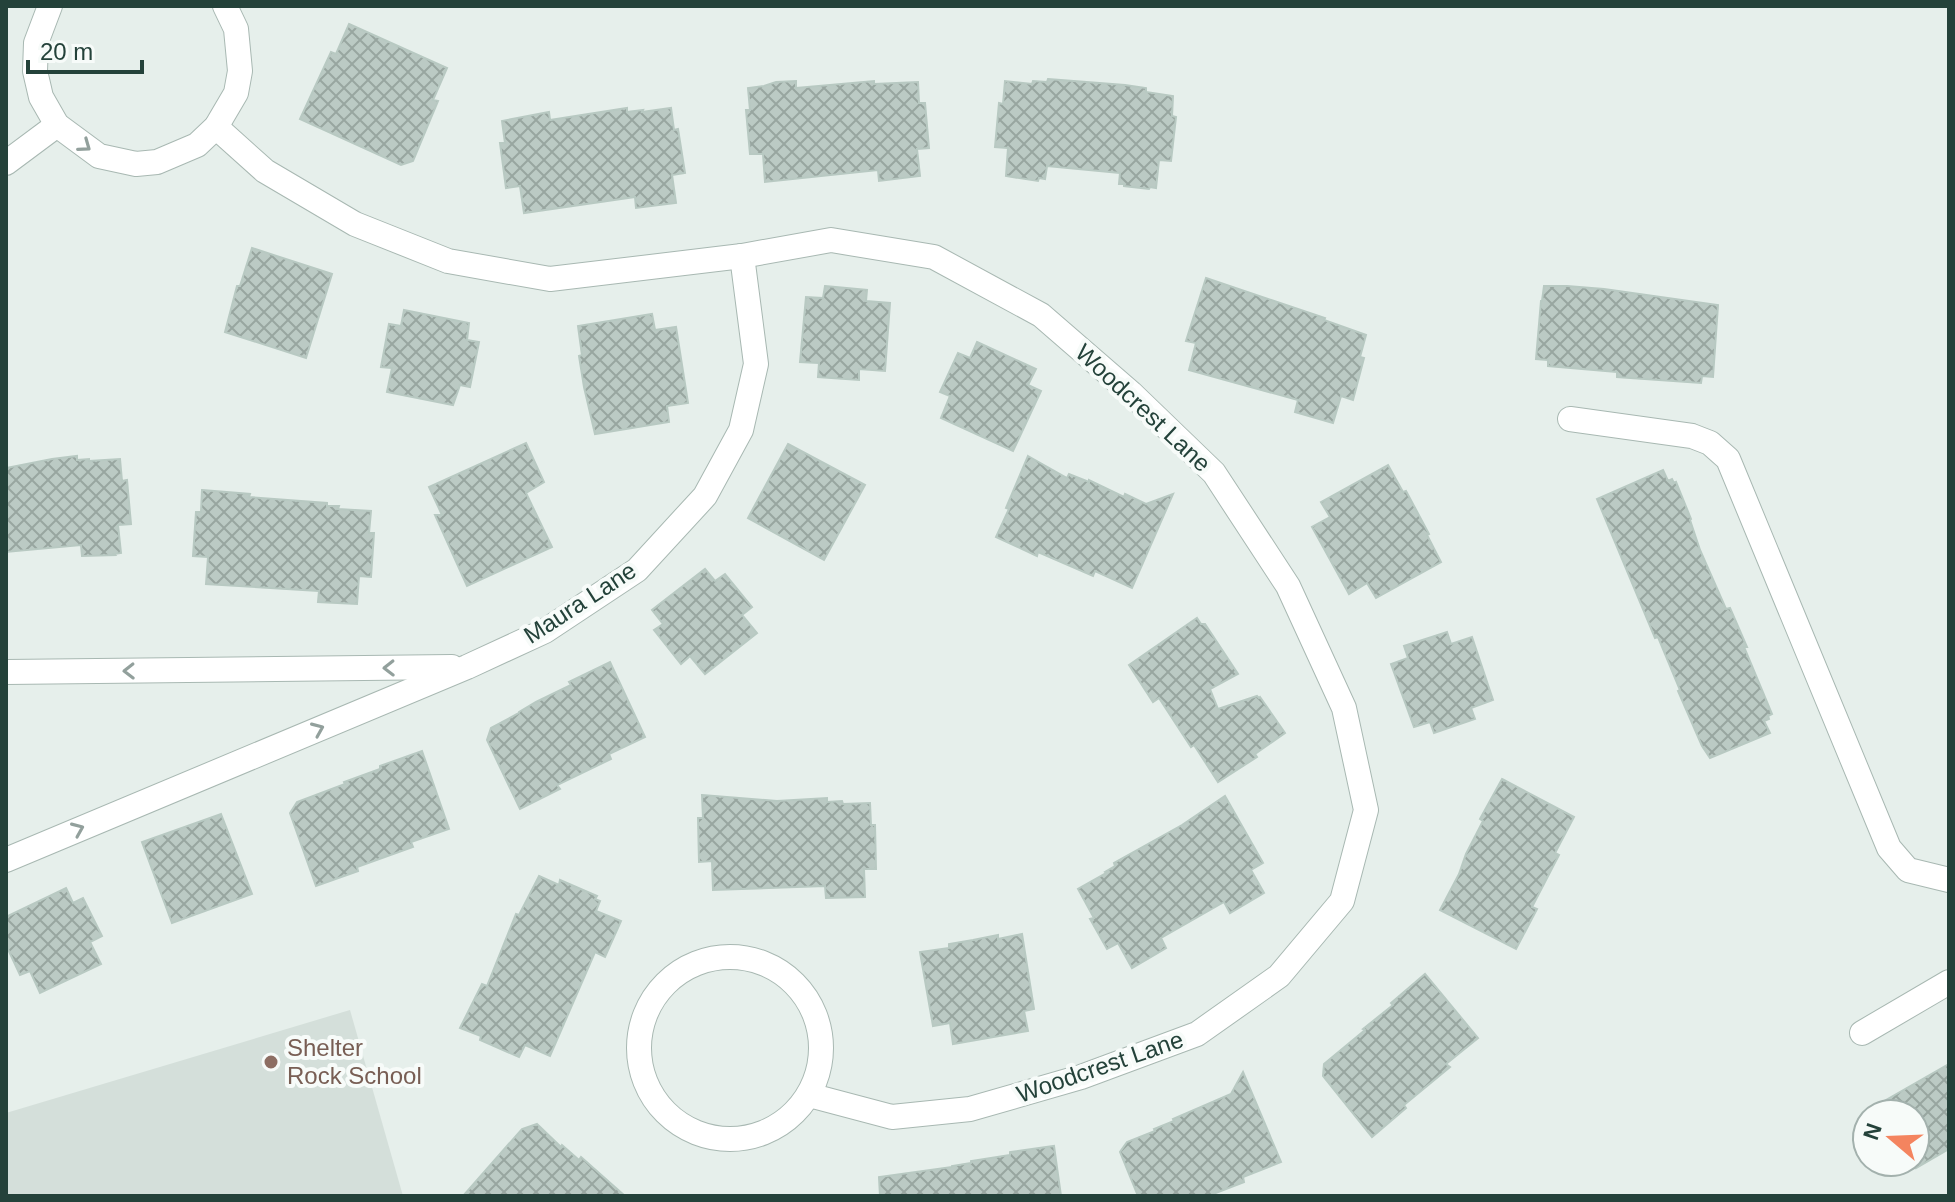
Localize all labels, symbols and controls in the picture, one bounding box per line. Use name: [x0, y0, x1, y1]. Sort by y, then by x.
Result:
scale bar: [28, 24, 142, 74]
text: 20 m: [40, 38, 93, 65]
one-way arrow: [77, 136, 91, 151]
street label: Woodcrest Lane: [1070, 338, 1216, 477]
street label: Maura Lane: [519, 556, 641, 649]
one-way arrow: [382, 659, 395, 677]
one-way arrow: [122, 662, 135, 679]
one-way arrow: [310, 722, 324, 739]
one-way arrow: [70, 823, 84, 839]
street label: Woodcrest Lane: [1013, 1025, 1187, 1108]
place label: Shelter Rock School: [287, 1034, 422, 1089]
marker: Shelter Rock School: [262, 1053, 280, 1071]
north arrow: [1851, 1098, 1931, 1178]
text: N: [1858, 1120, 1887, 1143]

